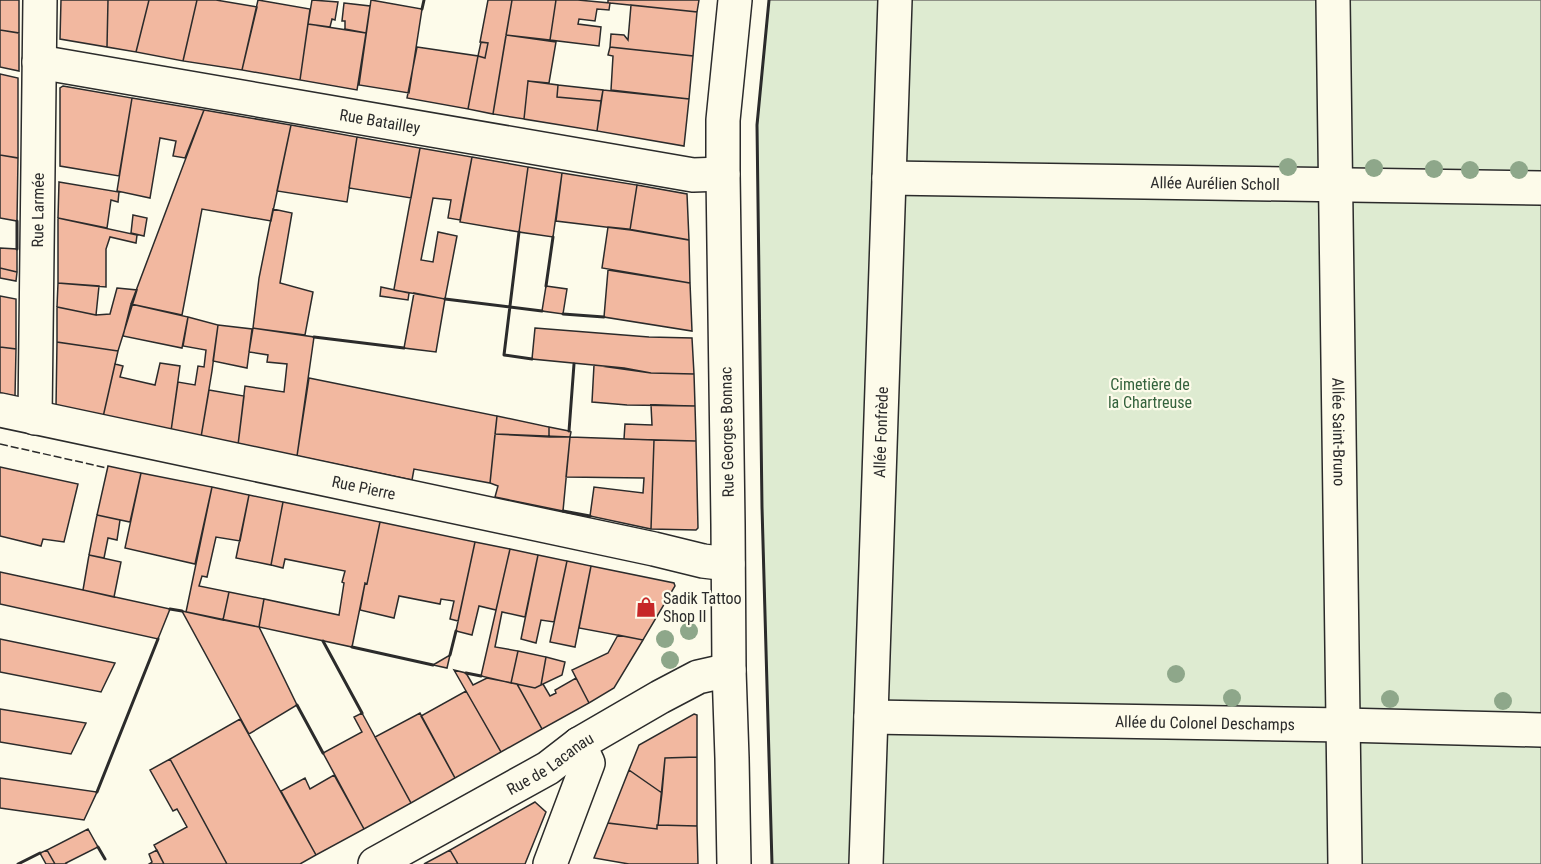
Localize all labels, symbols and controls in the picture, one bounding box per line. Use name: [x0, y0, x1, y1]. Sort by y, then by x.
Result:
street label: Rue Batailley: [338, 105, 422, 137]
street label: Rue Larmée: [28, 173, 47, 247]
street label: Allée Aurélien Scholl: [1150, 173, 1280, 193]
street label: Rue Georges Bonnac: [716, 366, 738, 498]
park label: Cimetière de la Chartreuse: [1108, 375, 1192, 412]
street label: Allée Saint-Bruno: [1329, 378, 1349, 486]
street label: Allée Fonfrède: [869, 386, 892, 478]
street label: Rue Pierre: [330, 471, 397, 503]
place label: Sadik Tattoo Shop II: [663, 589, 742, 626]
shop icon: Sadik Tattoo Shop II: [634, 595, 658, 619]
street label: Allée du Colonel Deschamps: [1115, 712, 1295, 734]
street label: Rue de Lacanau: [503, 728, 597, 799]

